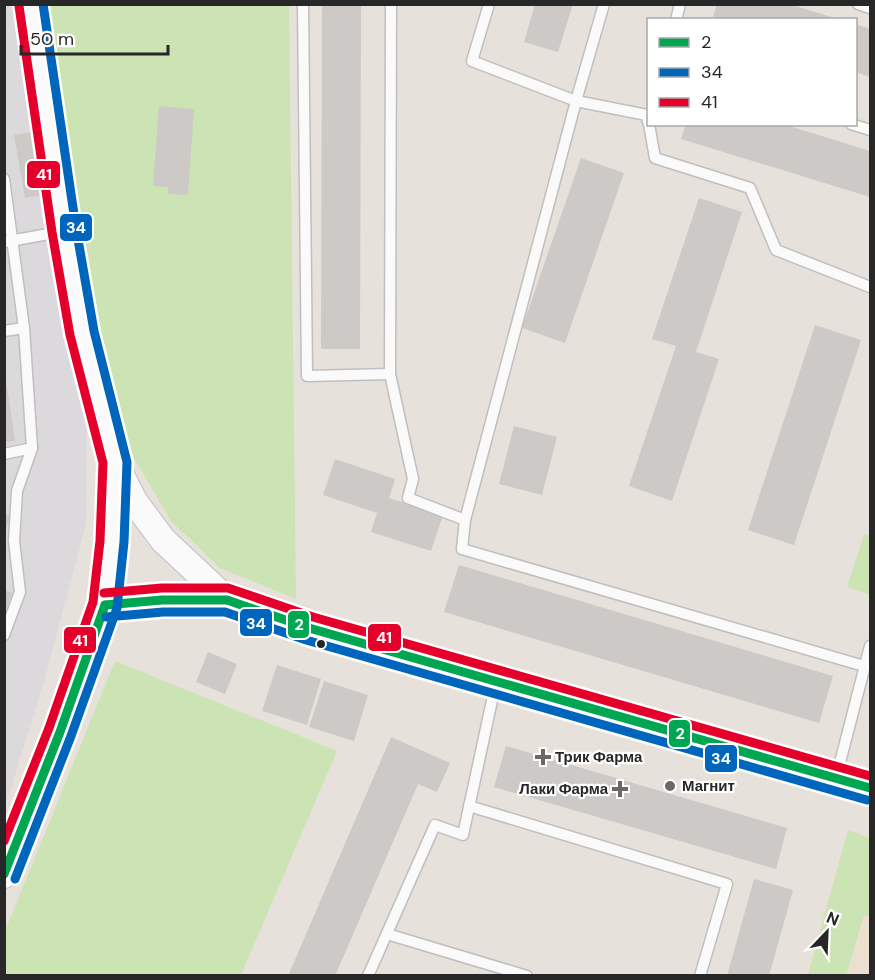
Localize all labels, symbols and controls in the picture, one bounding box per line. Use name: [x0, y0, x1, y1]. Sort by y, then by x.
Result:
scale bar: [21, 18, 168, 56]
legend: [647, 18, 857, 126]
text: 50 m: [30, 27, 74, 51]
text: 2: [701, 30, 711, 54]
text: 34: [701, 60, 723, 84]
text: 41: [701, 90, 718, 114]
line badge: 41: [26, 160, 61, 189]
text: 41: [36, 164, 52, 185]
line badge: 34: [59, 213, 93, 242]
text: 34: [66, 217, 86, 238]
line badge: 34: [239, 608, 273, 637]
line badge: 2: [287, 610, 310, 639]
text: 34: [246, 613, 266, 634]
text: 2: [294, 614, 304, 635]
line badge: 41: [367, 623, 402, 652]
line badge: 41: [63, 626, 97, 654]
text: 41: [376, 627, 392, 648]
text: 41: [72, 630, 88, 651]
unlabelled marker: [315, 638, 327, 650]
line badge: 2: [668, 719, 691, 748]
text: 2: [675, 723, 685, 744]
line badge: 34: [704, 744, 738, 773]
place label: Трик Фарма: [555, 747, 643, 767]
text: 34: [711, 748, 731, 769]
marker: Трик Фарма: [536, 750, 550, 764]
place label: Магнит: [682, 776, 735, 796]
place label: Лаки Фарма: [519, 779, 609, 799]
marker: Магнит: [663, 779, 677, 793]
marker: Лаки Фарма: [613, 782, 627, 796]
north arrow: [797, 902, 857, 962]
text: N: [823, 907, 842, 931]

